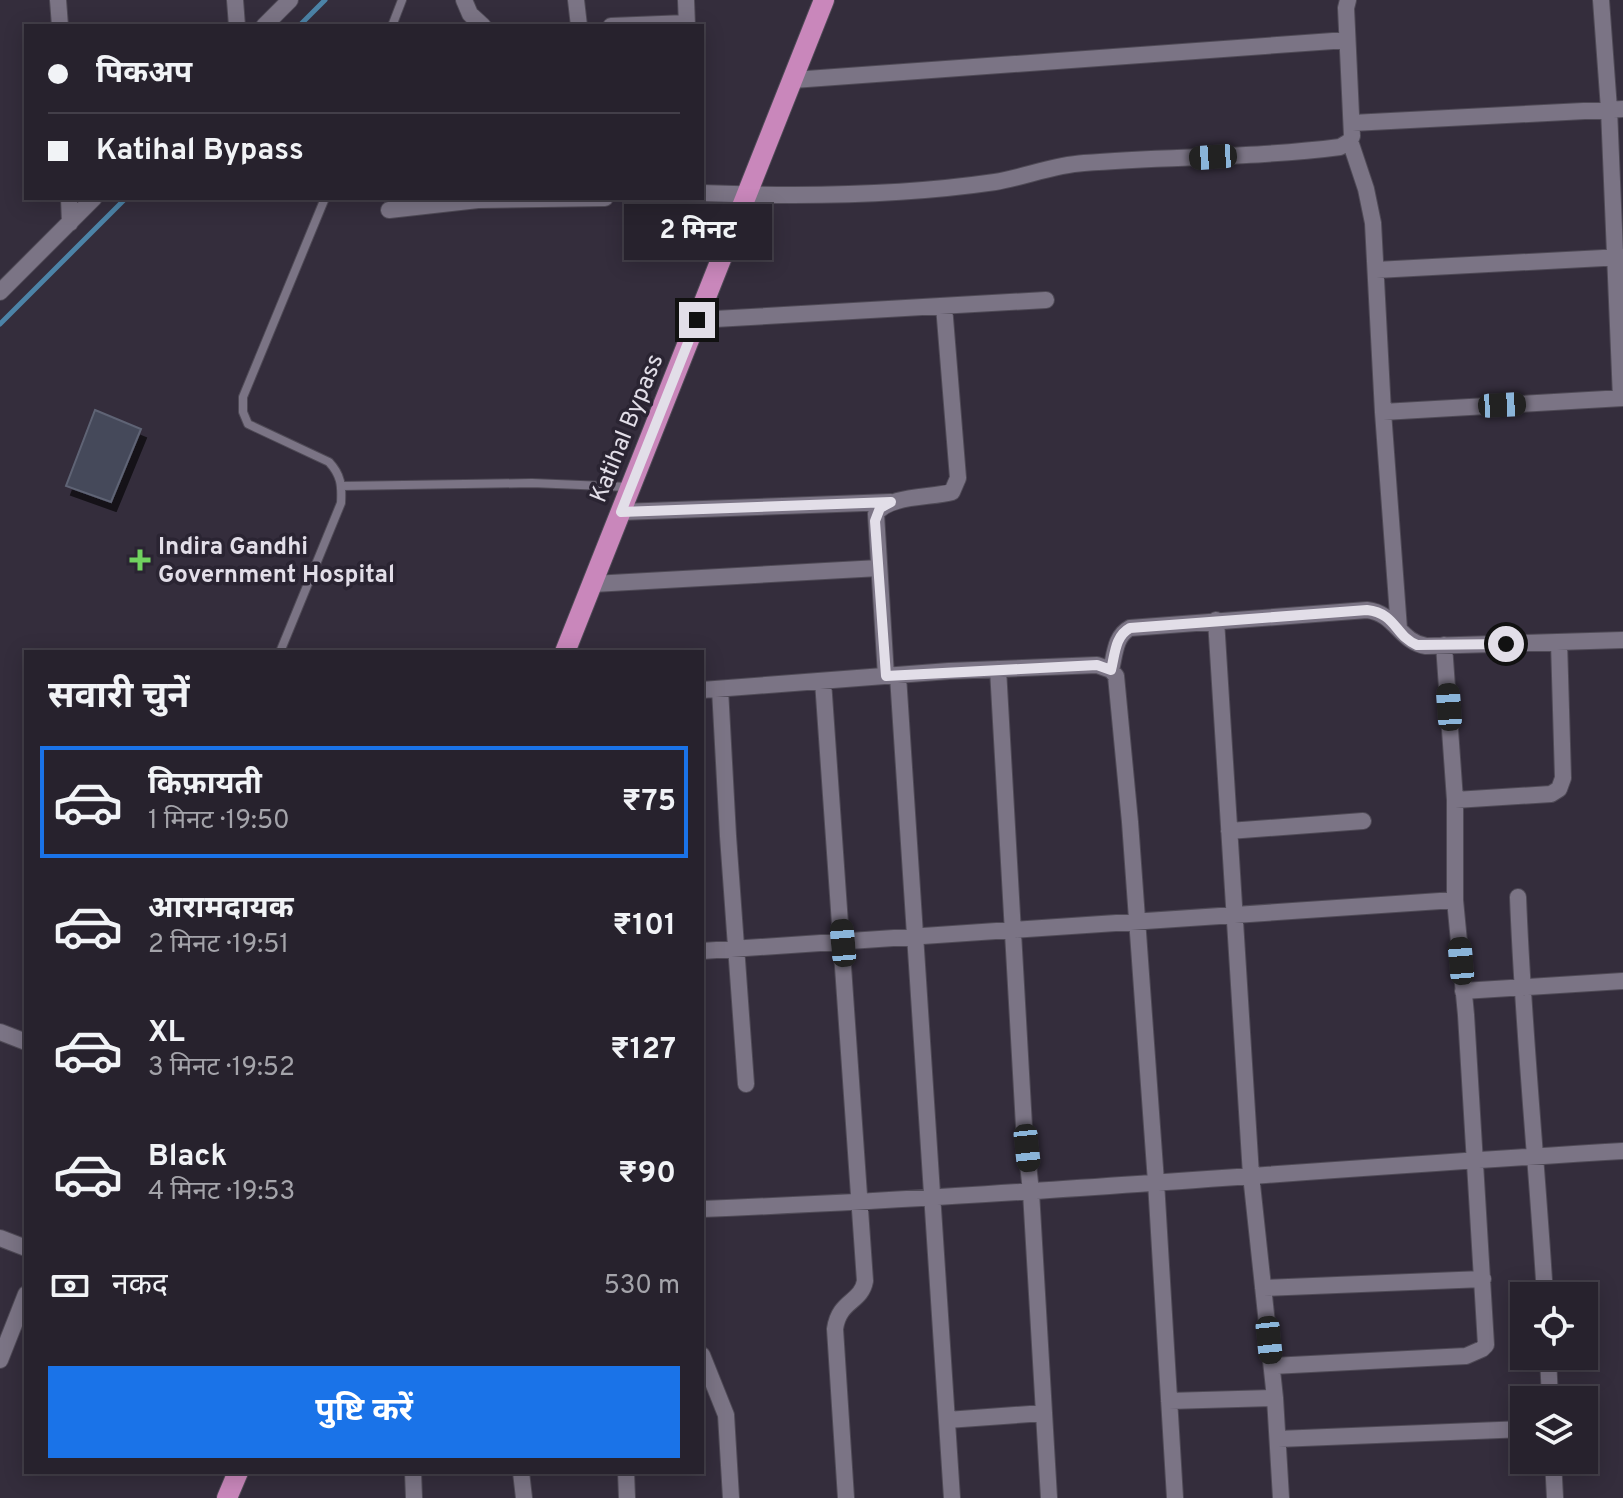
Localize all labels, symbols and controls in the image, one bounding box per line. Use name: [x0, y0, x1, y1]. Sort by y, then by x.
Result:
text: पिकअप: [96, 56, 192, 93]
text: Katihal Bypass: [96, 133, 304, 170]
car: [1188, 143, 1238, 171]
callout: 2 मिनट: [623, 204, 771, 260]
text: 2 मिनट: [660, 215, 736, 248]
route end: [679, 302, 715, 338]
street label: Katihal Bypass: [584, 350, 671, 507]
car: [1477, 392, 1527, 418]
place label: Indira Gandhi Government Hospital: [158, 533, 395, 591]
marker: Indira Gandhi Government Hospital: [129, 549, 151, 571]
route start: [1488, 626, 1524, 662]
text: सवारी चुनें: [48, 675, 189, 721]
car: [1435, 682, 1463, 732]
icon: car: [52, 766, 124, 838]
text: किफ़ायती: [148, 767, 262, 804]
text: ₹75: [622, 784, 676, 821]
text: 1 मिनट · 19:50: [148, 805, 290, 838]
icon: car: [52, 890, 124, 962]
text: आरामदायक: [148, 891, 294, 928]
text: ₹101: [613, 908, 676, 945]
car: [829, 918, 857, 968]
text: 2 मिनट · 19:51: [148, 929, 289, 962]
car: [1447, 936, 1475, 986]
icon: car: [52, 1014, 124, 1086]
text: XL: [148, 1015, 185, 1052]
text: ₹127: [610, 1032, 676, 1069]
text: 3 मिनट · 19:52: [148, 1052, 295, 1085]
car: [1013, 1123, 1041, 1173]
icon: car: [52, 1138, 124, 1210]
text: Black: [148, 1139, 227, 1176]
text: ₹90: [618, 1156, 676, 1193]
text: 4 मिनट · 19:53: [148, 1176, 295, 1209]
icon: cash: [48, 1264, 92, 1308]
text: नकद: [112, 1268, 168, 1305]
text: 530 m: [604, 1270, 680, 1303]
map controls: [1510, 1282, 1598, 1474]
button: locate: [1510, 1282, 1598, 1370]
car: [1255, 1315, 1283, 1365]
button: पुष्टि करें: [48, 1366, 680, 1458]
button: layers: [1510, 1386, 1598, 1474]

